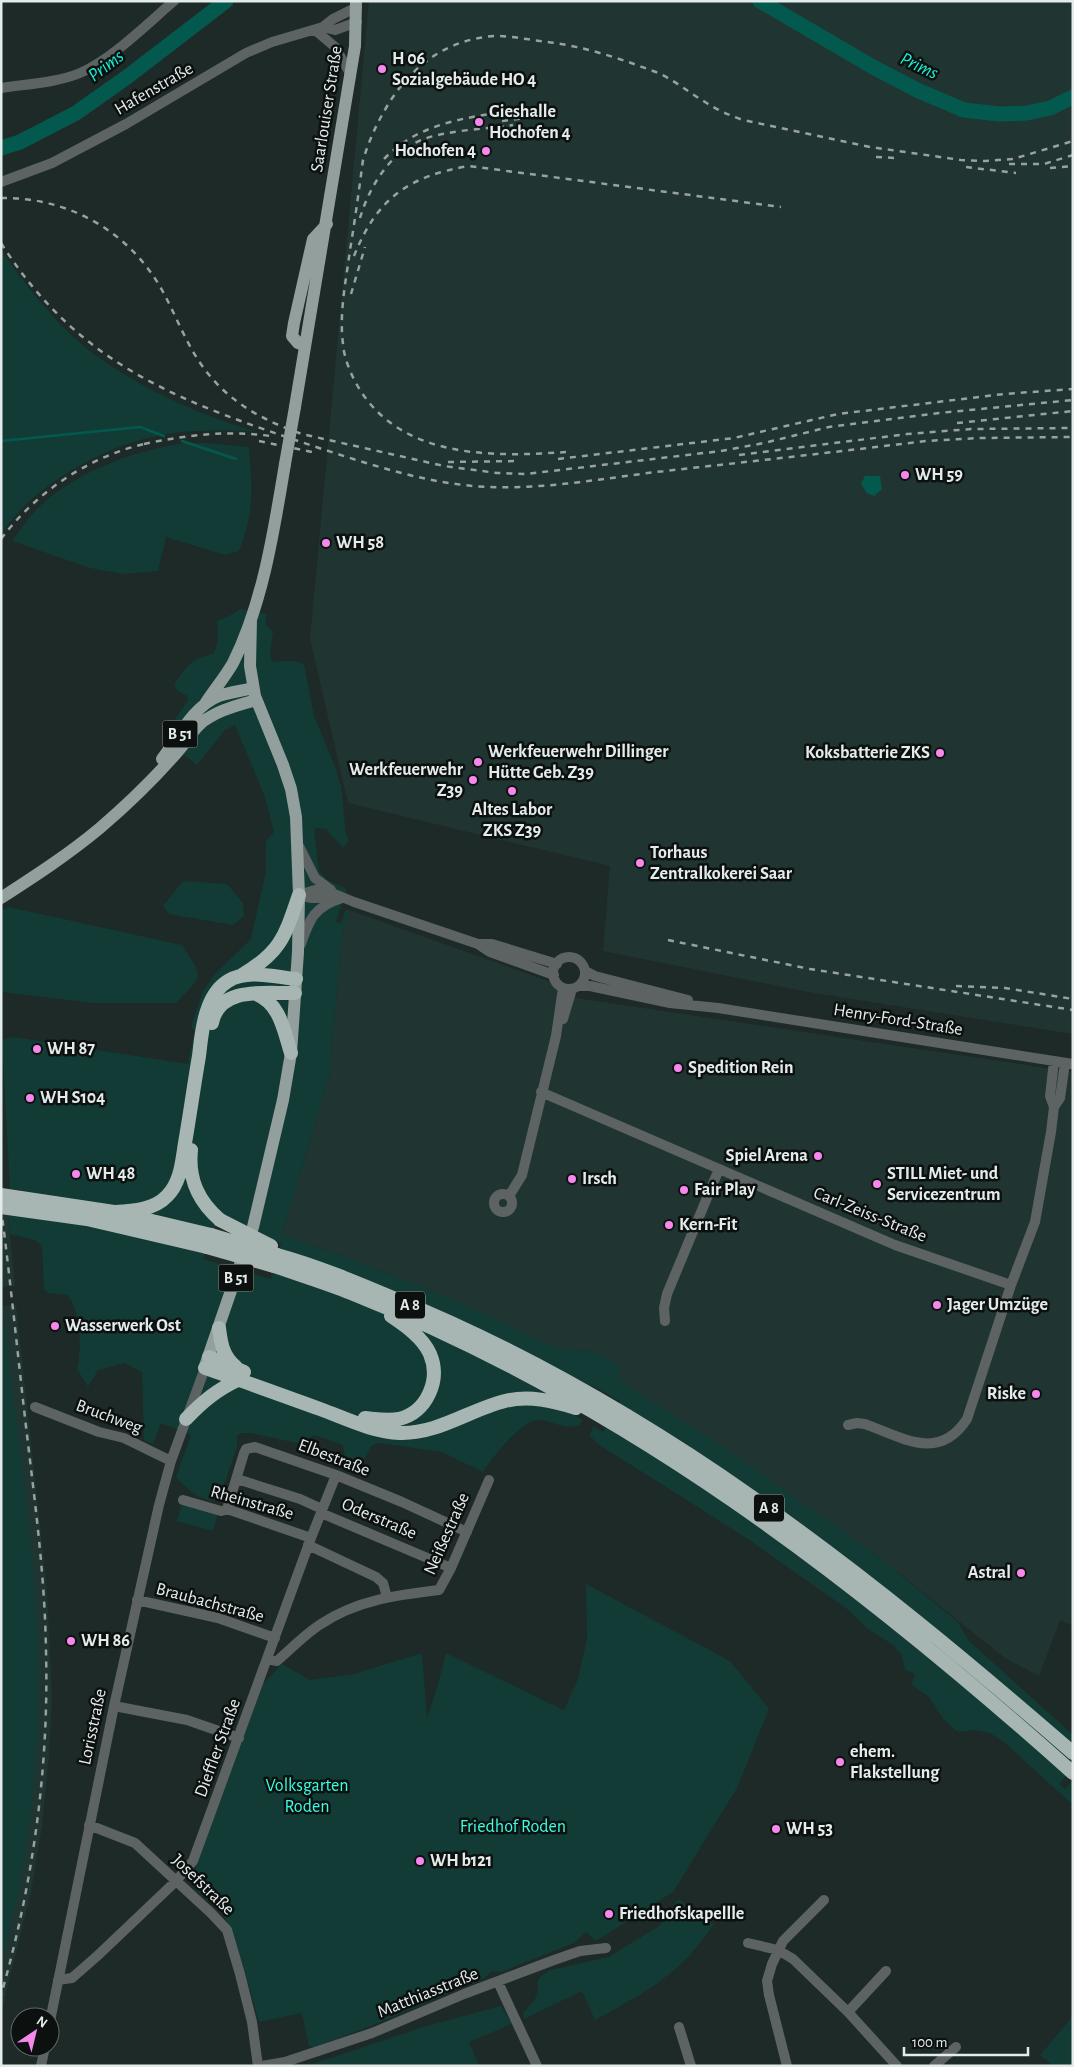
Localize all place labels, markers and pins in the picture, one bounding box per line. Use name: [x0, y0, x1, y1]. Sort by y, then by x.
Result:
place label: H 06 Sozialgebäude HO 4: [392, 50, 536, 89]
marker: H 06 Sozialgebäude HO 4: [376, 63, 388, 75]
place label: Gieshalle Hochofen 4: [489, 103, 571, 142]
marker: Gieshalle Hochofen 4: [473, 116, 485, 128]
place label: Hochofen 4: [394, 142, 476, 160]
marker: Hochofen 4: [480, 145, 492, 157]
place label: WH 59: [915, 466, 963, 484]
marker: WH 59: [899, 469, 911, 481]
place label: WH 58: [336, 534, 384, 552]
marker: WH 58: [320, 537, 332, 549]
place label: Werkfeuerwehr Dillinger Hütte Geb. Z39: [488, 743, 669, 782]
place label: Koksbatterie ZKS: [805, 744, 930, 762]
marker: Koksbatterie ZKS: [934, 747, 946, 759]
marker: Werkfeuerwehr Dillinger Hütte Geb. Z39: [472, 756, 484, 768]
place label: Werkfeuerwehr Z39: [349, 761, 464, 800]
marker: Werkfeuerwehr Z39: [467, 774, 479, 786]
marker: Altes Labor ZKS Z39: [506, 785, 518, 797]
place label: Altes Labor ZKS Z39: [472, 801, 553, 840]
place label: Torhaus Zentralkokerei Saar: [650, 844, 793, 883]
marker: Torhaus Zentralkokerei Saar: [634, 857, 646, 869]
place label: WH 87: [47, 1040, 95, 1058]
marker: WH 87: [31, 1043, 43, 1055]
place label: Spedition Rein: [688, 1059, 794, 1077]
marker: Spedition Rein: [672, 1062, 684, 1074]
place label: WH S104: [40, 1089, 105, 1107]
marker: WH S104: [24, 1092, 36, 1104]
place label: Spiel Arena: [726, 1147, 808, 1165]
marker: Spiel Arena: [812, 1150, 824, 1162]
place label: WH 48: [86, 1165, 135, 1183]
place label: STILL Miet- und Servicezentrum: [887, 1165, 1000, 1204]
marker: WH 48: [70, 1168, 82, 1180]
place label: Irsch: [582, 1170, 617, 1188]
marker: Irsch: [566, 1173, 578, 1185]
marker: STILL Miet- und Servicezentrum: [871, 1178, 883, 1190]
place label: Fair Play: [694, 1181, 756, 1199]
marker: Fair Play: [678, 1184, 690, 1196]
place label: Kern-Fit: [679, 1216, 737, 1234]
marker: Kern-Fit: [663, 1219, 675, 1231]
place label: Jager Umzüge: [947, 1296, 1048, 1314]
marker: Jager Umzüge: [931, 1299, 943, 1311]
place label: Wasserwerk Ost: [65, 1317, 181, 1335]
marker: Wasserwerk Ost: [49, 1320, 61, 1332]
place label: Riske: [987, 1385, 1026, 1403]
marker: Riske: [1030, 1388, 1042, 1400]
place label: Astral: [968, 1564, 1011, 1582]
marker: Astral: [1015, 1567, 1027, 1579]
place label: WH 86: [81, 1632, 130, 1650]
marker: WH 86: [65, 1635, 77, 1647]
place label: ehem. Flakstellung: [850, 1743, 940, 1782]
marker: ehem. Flakstellung: [834, 1756, 846, 1768]
place label: WH 53: [786, 1820, 833, 1838]
marker: WH 53: [770, 1823, 782, 1835]
place label: WH b121: [430, 1852, 492, 1870]
marker: WH b121: [414, 1855, 426, 1867]
place label: Friedhofskapellle: [619, 1905, 744, 1923]
marker: Friedhofskapellle: [603, 1908, 615, 1920]

